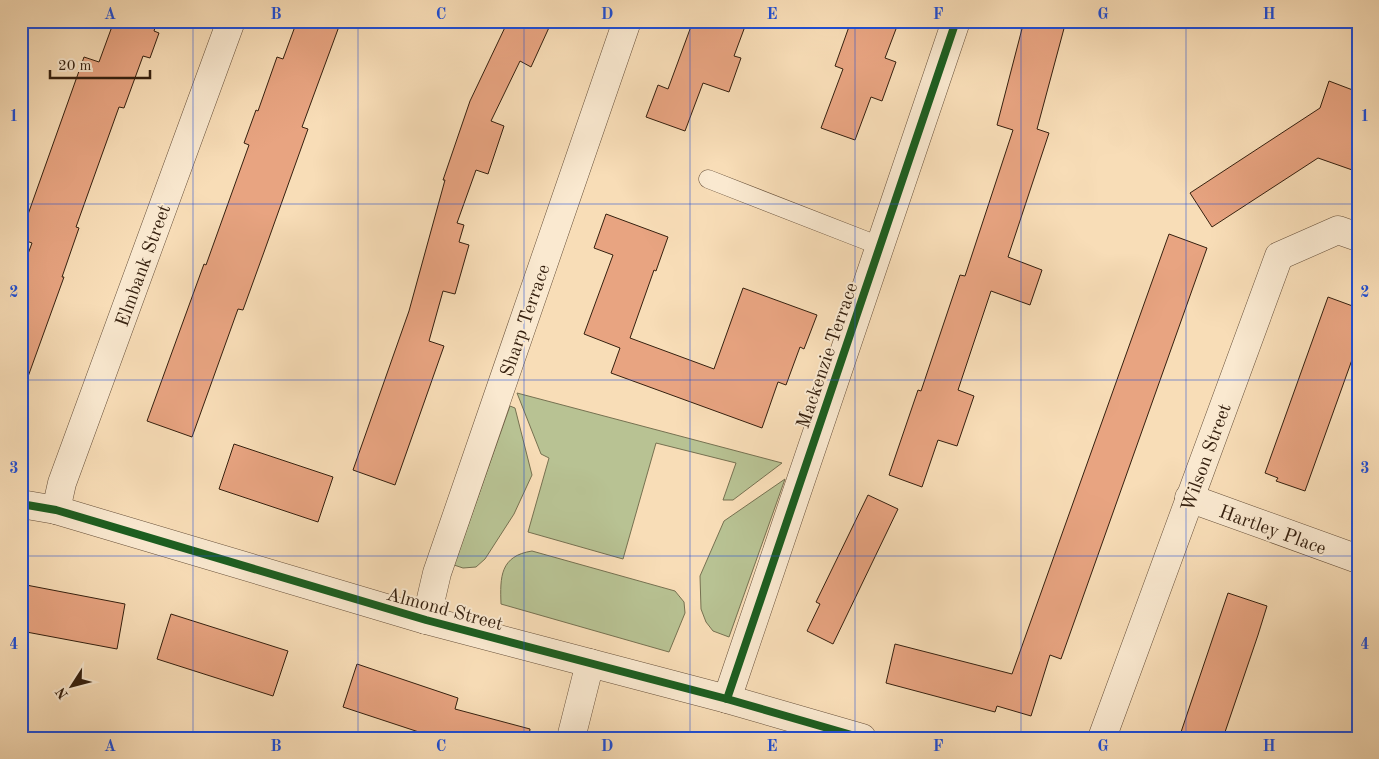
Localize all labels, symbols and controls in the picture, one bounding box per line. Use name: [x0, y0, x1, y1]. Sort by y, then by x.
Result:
text: A: [104, 7, 116, 23]
text: B: [270, 7, 282, 23]
text: C: [436, 7, 446, 23]
text: D: [601, 7, 613, 23]
text: E: [766, 7, 778, 23]
text: F: [933, 7, 944, 23]
text: G: [1097, 7, 1109, 23]
text: H: [1262, 7, 1276, 23]
scale bar: [50, 48, 150, 80]
text: 20 m: [58, 59, 92, 74]
text: 1: [9, 109, 19, 125]
text: 1: [1360, 109, 1370, 125]
street label: Elmbank Street: [113, 202, 175, 329]
street label: Sharp Terrace: [498, 262, 554, 379]
street label: Mackenzie Terrace: [794, 280, 862, 431]
text: 2: [9, 285, 19, 301]
text: 2: [1360, 285, 1370, 301]
street label: Wilson Street: [1179, 401, 1236, 514]
text: 3: [9, 461, 19, 477]
text: 3: [1360, 461, 1370, 477]
street label: Hartley Place: [1216, 503, 1328, 560]
street label: Almond Street: [384, 586, 505, 635]
text: 4: [9, 637, 19, 653]
text: 4: [1360, 637, 1370, 653]
north arrow: [48, 662, 98, 712]
text: N: [53, 684, 71, 701]
text: A: [104, 739, 116, 755]
text: B: [270, 739, 282, 755]
text: C: [436, 739, 446, 755]
text: D: [601, 739, 613, 755]
text: E: [766, 739, 778, 755]
text: F: [933, 739, 944, 755]
text: G: [1097, 739, 1109, 755]
text: H: [1262, 739, 1276, 755]

